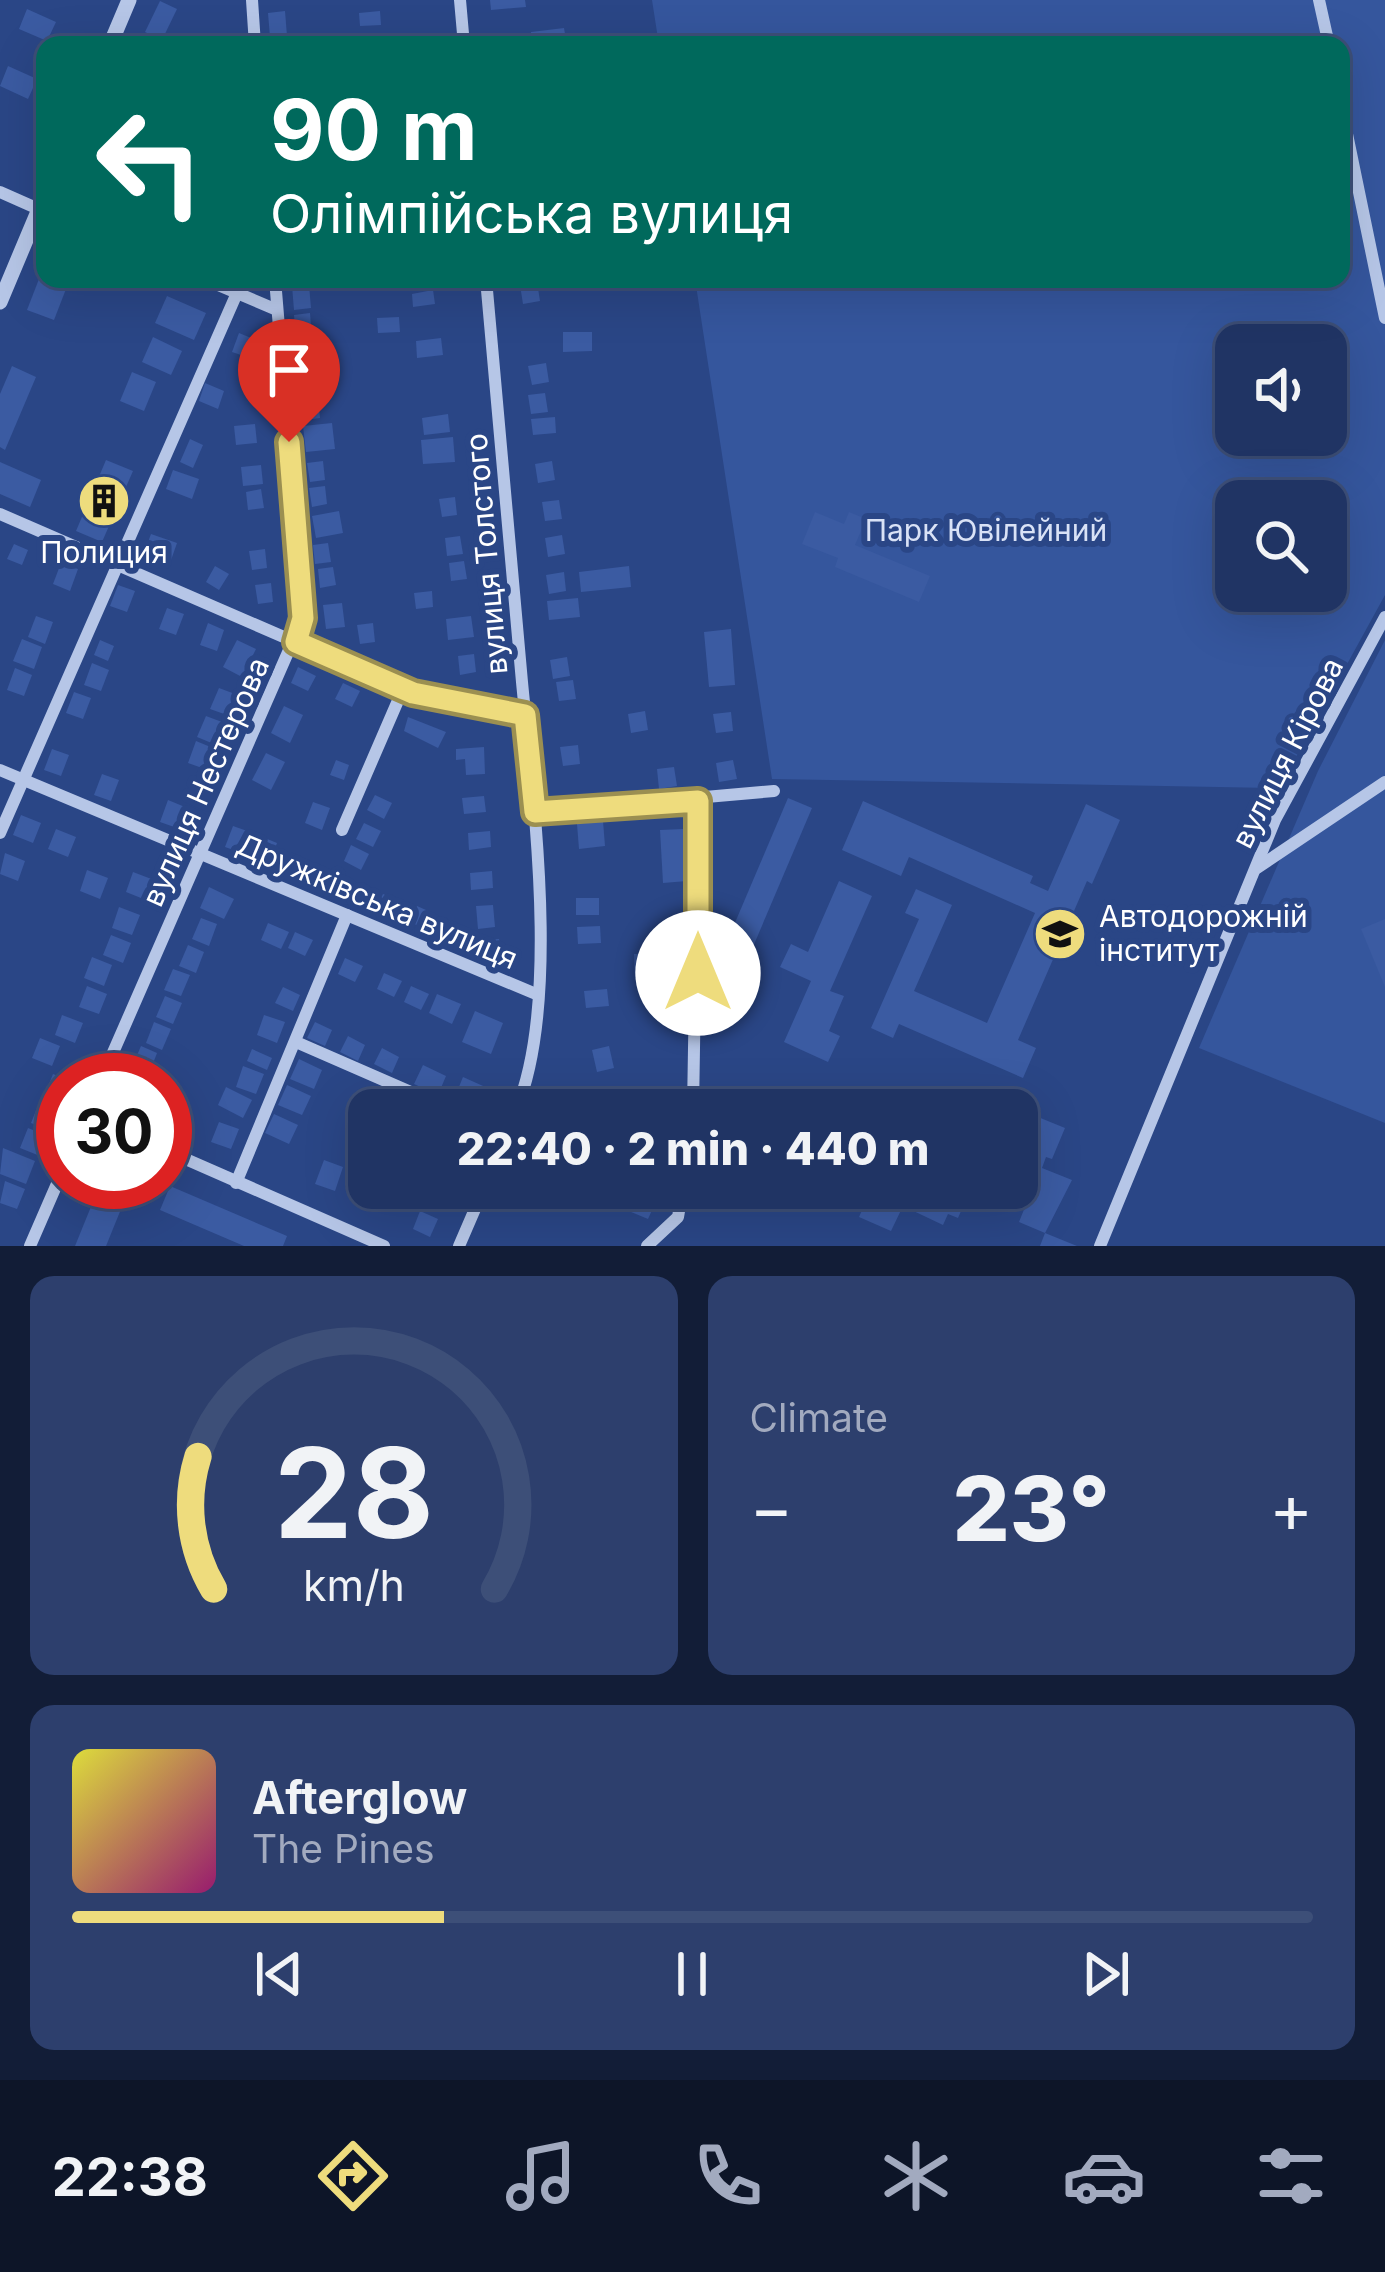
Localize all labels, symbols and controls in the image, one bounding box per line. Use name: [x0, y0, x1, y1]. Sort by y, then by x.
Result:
text: 90 m: [270, 79, 478, 180]
icon: left: [72, 84, 228, 240]
text: Олімпійська вулиця: [270, 181, 793, 246]
pin: [238, 319, 340, 442]
map controls: [1215, 324, 1347, 612]
button: sound: [1215, 324, 1347, 456]
icon: arrive: [256, 337, 322, 403]
street label: вулиця Толстого: [458, 432, 514, 676]
building icon: Полиция: [76, 473, 132, 529]
button: search: [1215, 480, 1347, 612]
park label: Парк Ювілейний: [865, 512, 1107, 548]
place label: Полиция: [40, 534, 168, 570]
street label: вулиця Нестерова: [134, 652, 276, 912]
street label: вулиця Кірова: [1224, 652, 1350, 854]
street label: Дружківська вулиця: [232, 826, 523, 977]
place label: Автодорожній інститут: [1099, 898, 1308, 968]
school or university icon: Автодорожній інститут: [1032, 906, 1088, 962]
position arrow: [635, 910, 761, 1036]
speed limit sign: 30: [36, 1053, 192, 1209]
text: 22:40 · 2 min · 440 m: [457, 1121, 929, 1176]
text: Climate: [750, 1394, 888, 1441]
text: 28: [274, 1417, 434, 1568]
text: 23°: [952, 1454, 1110, 1563]
text: −: [750, 1468, 793, 1548]
text: +: [1269, 1468, 1313, 1548]
text: km/h: [303, 1558, 405, 1610]
text: Afterglow: [252, 1770, 467, 1825]
text: The Pines: [252, 1825, 435, 1872]
icon: previous: [246, 1941, 312, 2007]
icon: pause: [659, 1941, 725, 2007]
icon: next: [1073, 1941, 1139, 2007]
icon: directions: [311, 2134, 395, 2218]
icon: music: [499, 2134, 583, 2218]
icon: phone: [686, 2134, 770, 2218]
icon: climate: [874, 2134, 958, 2218]
icon: car: [1062, 2134, 1146, 2218]
icon: filters: [1249, 2134, 1333, 2218]
text: 22:38: [52, 2144, 208, 2209]

